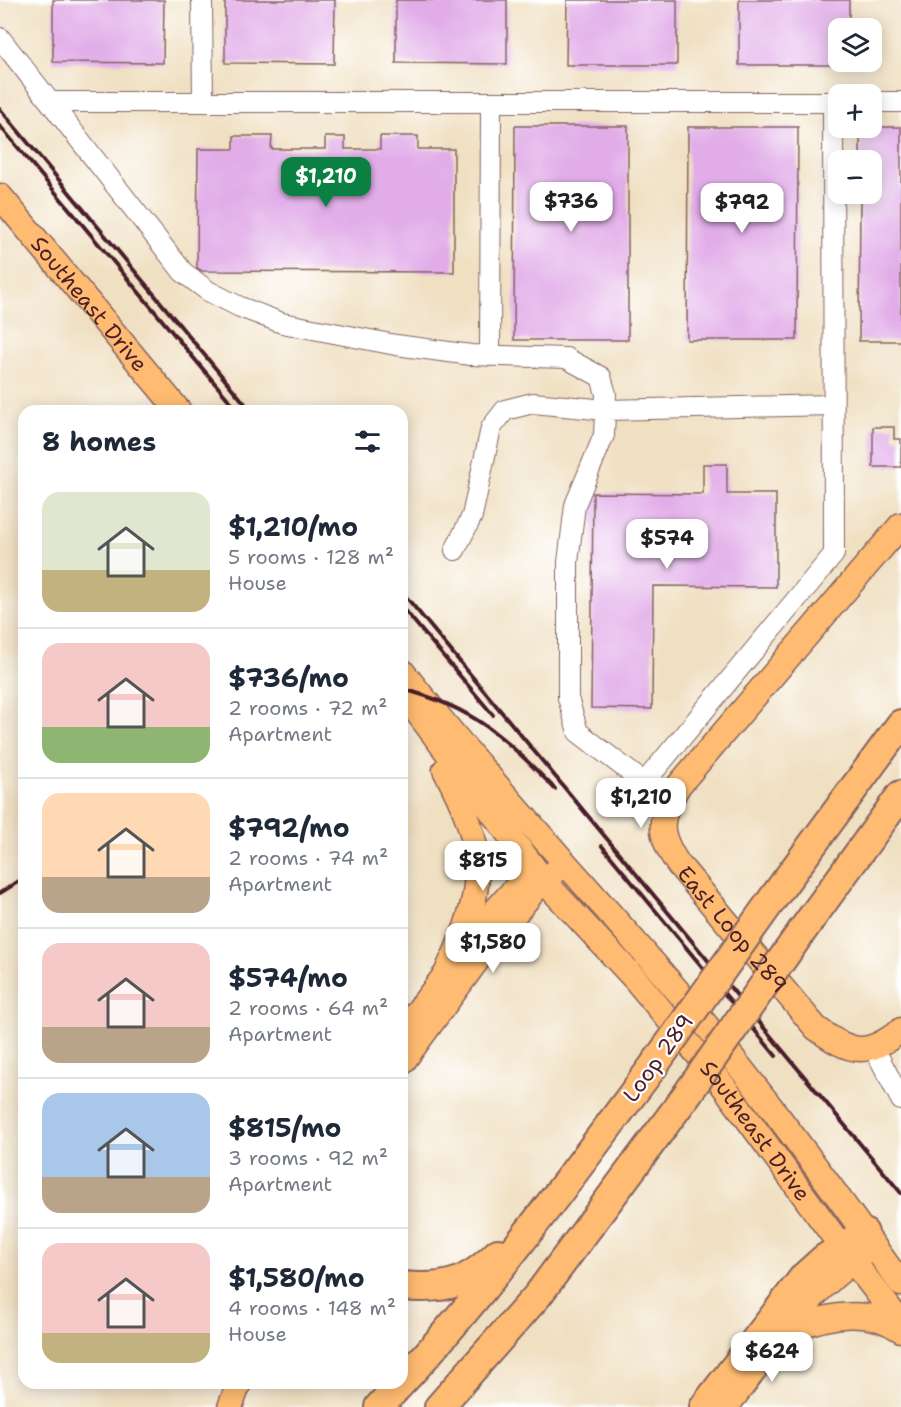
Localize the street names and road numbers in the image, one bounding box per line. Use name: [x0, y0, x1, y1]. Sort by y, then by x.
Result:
street label: Southeast Drive: [25, 230, 155, 377]
street label: East Loop 289: [671, 860, 794, 998]
street label: Loop 289: [616, 1008, 700, 1108]
street label: Southeast Drive: [694, 1054, 817, 1207]

